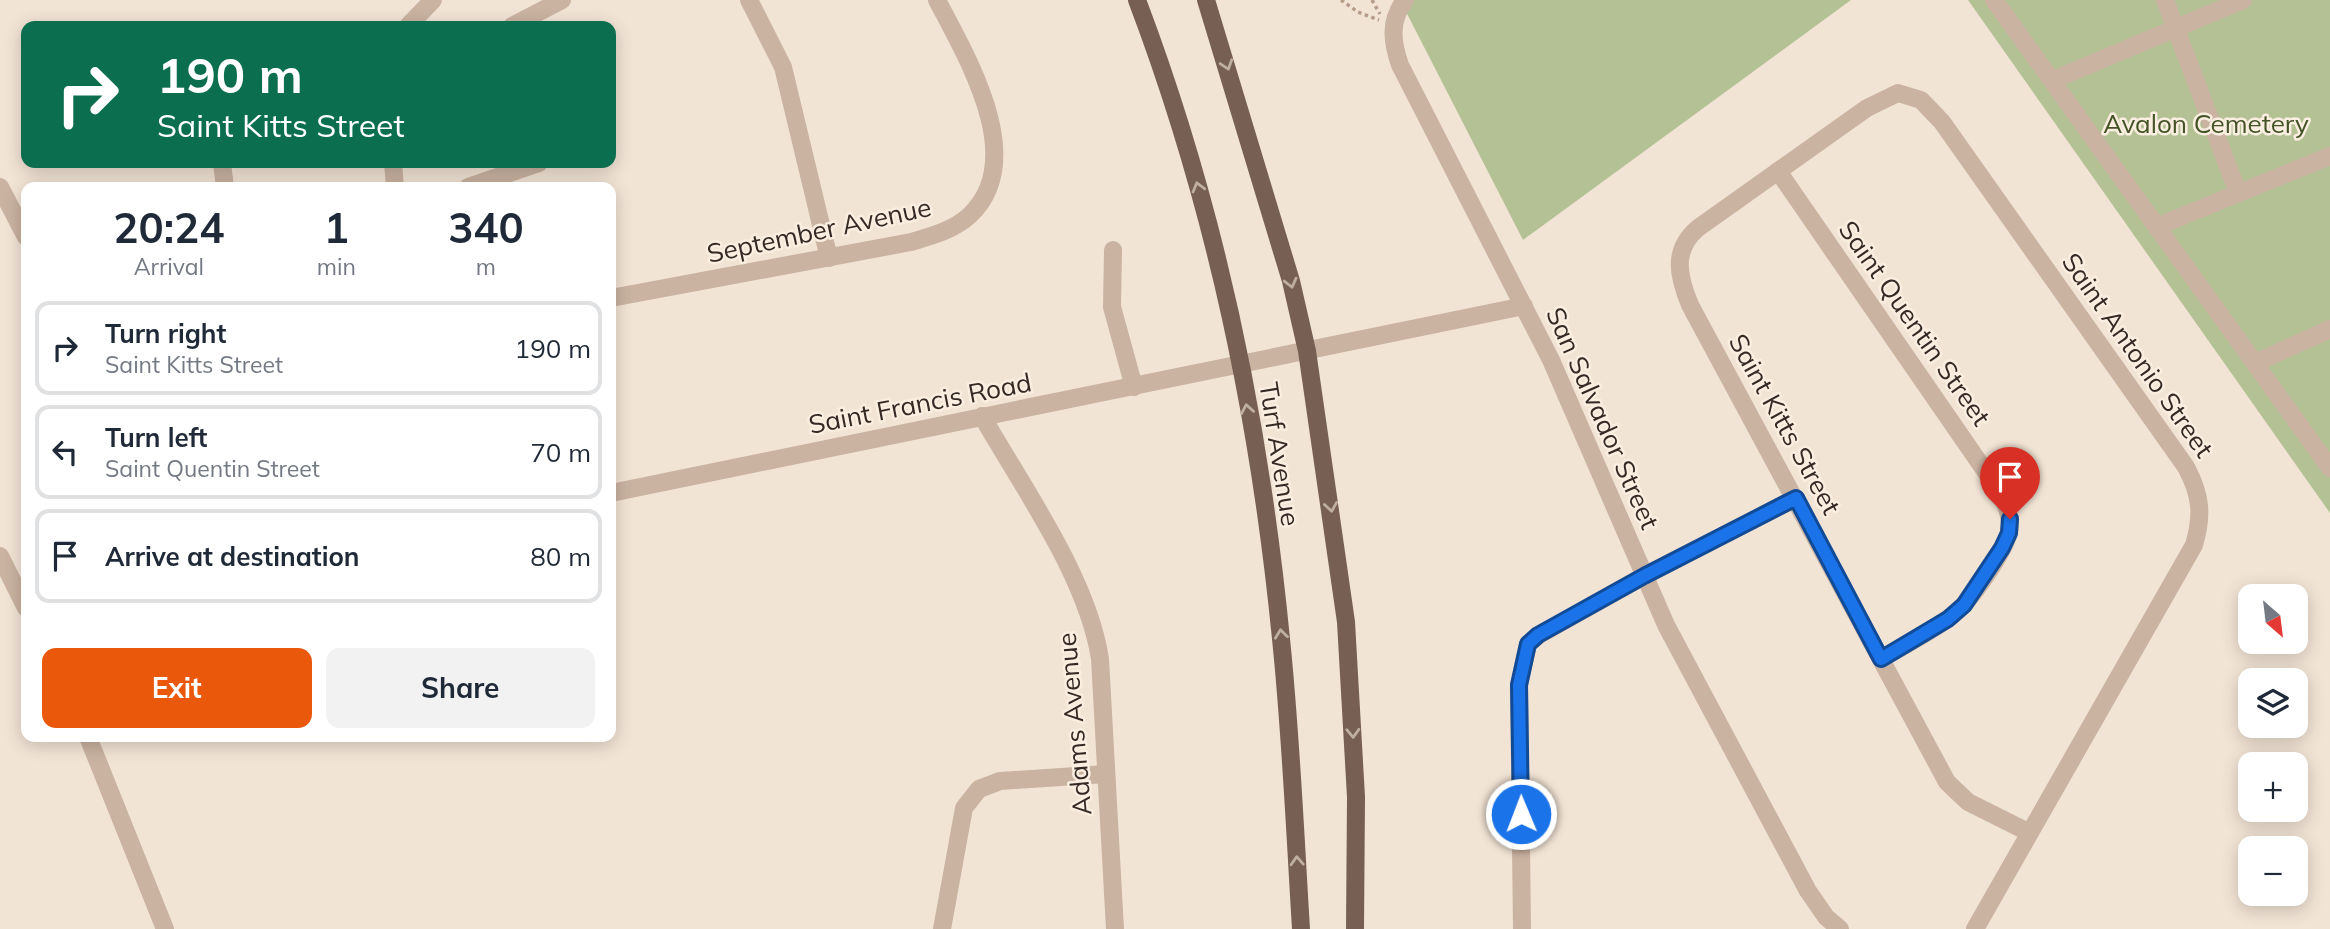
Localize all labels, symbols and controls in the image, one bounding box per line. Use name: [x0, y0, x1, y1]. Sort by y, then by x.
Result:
text: 190 m: [157, 44, 303, 105]
icon: right: [42, 49, 133, 140]
one-way arrow: [1219, 58, 1234, 70]
text: Saint Kitts Street: [157, 105, 405, 145]
park label: Avalon Cemetery: [2103, 107, 2309, 140]
one-way arrow: [1191, 181, 1206, 193]
street label: September Avenue: [704, 190, 934, 270]
text: 20:24: [113, 201, 224, 254]
text: 1: [324, 201, 349, 254]
text: 340: [448, 201, 524, 254]
street label: Saint Quentin Street: [1832, 214, 1998, 432]
street label: Saint Antonio Street: [2055, 246, 2221, 464]
text: Arrival: [134, 252, 204, 281]
text: min: [317, 252, 356, 281]
text: m: [476, 252, 496, 281]
one-way arrow: [1283, 277, 1297, 289]
street label: San Salvador Street: [1539, 302, 1667, 534]
text: Turn right: [105, 317, 226, 350]
street label: Saint Kitts Street: [1722, 328, 1848, 520]
icon: right: [46, 329, 84, 367]
text: 190 m: [515, 332, 591, 365]
text: Saint Kitts Street: [105, 350, 283, 379]
street label: Saint Francis Road: [806, 365, 1034, 441]
street label: Turf Avenue: [1252, 380, 1308, 528]
one-way arrow: [1240, 403, 1255, 415]
text: Turn left: [105, 421, 207, 454]
icon: left: [46, 433, 84, 471]
text: 70 m: [530, 436, 591, 469]
pin: [1980, 447, 2040, 519]
text: Saint Quentin Street: [105, 454, 320, 483]
icon: arrive: [1991, 458, 2029, 496]
one-way arrow: [1324, 501, 1339, 513]
icon: arrive: [46, 537, 84, 575]
text: Arrive at destination: [105, 540, 360, 573]
text: 80 m: [530, 540, 591, 573]
north arrow: [2238, 584, 2308, 654]
map controls: [2238, 584, 2308, 906]
one-way arrow: [1273, 628, 1288, 640]
street label: Adams Avenue: [1050, 631, 1098, 817]
button: Exit: [42, 648, 312, 728]
button: Share: [326, 648, 595, 728]
button: layers: [2238, 668, 2308, 738]
one-way arrow: [1346, 728, 1361, 739]
button: +: [2238, 752, 2308, 822]
position arrow: [1484, 777, 1558, 851]
button: −: [2238, 836, 2308, 906]
one-way arrow: [1289, 855, 1304, 866]

